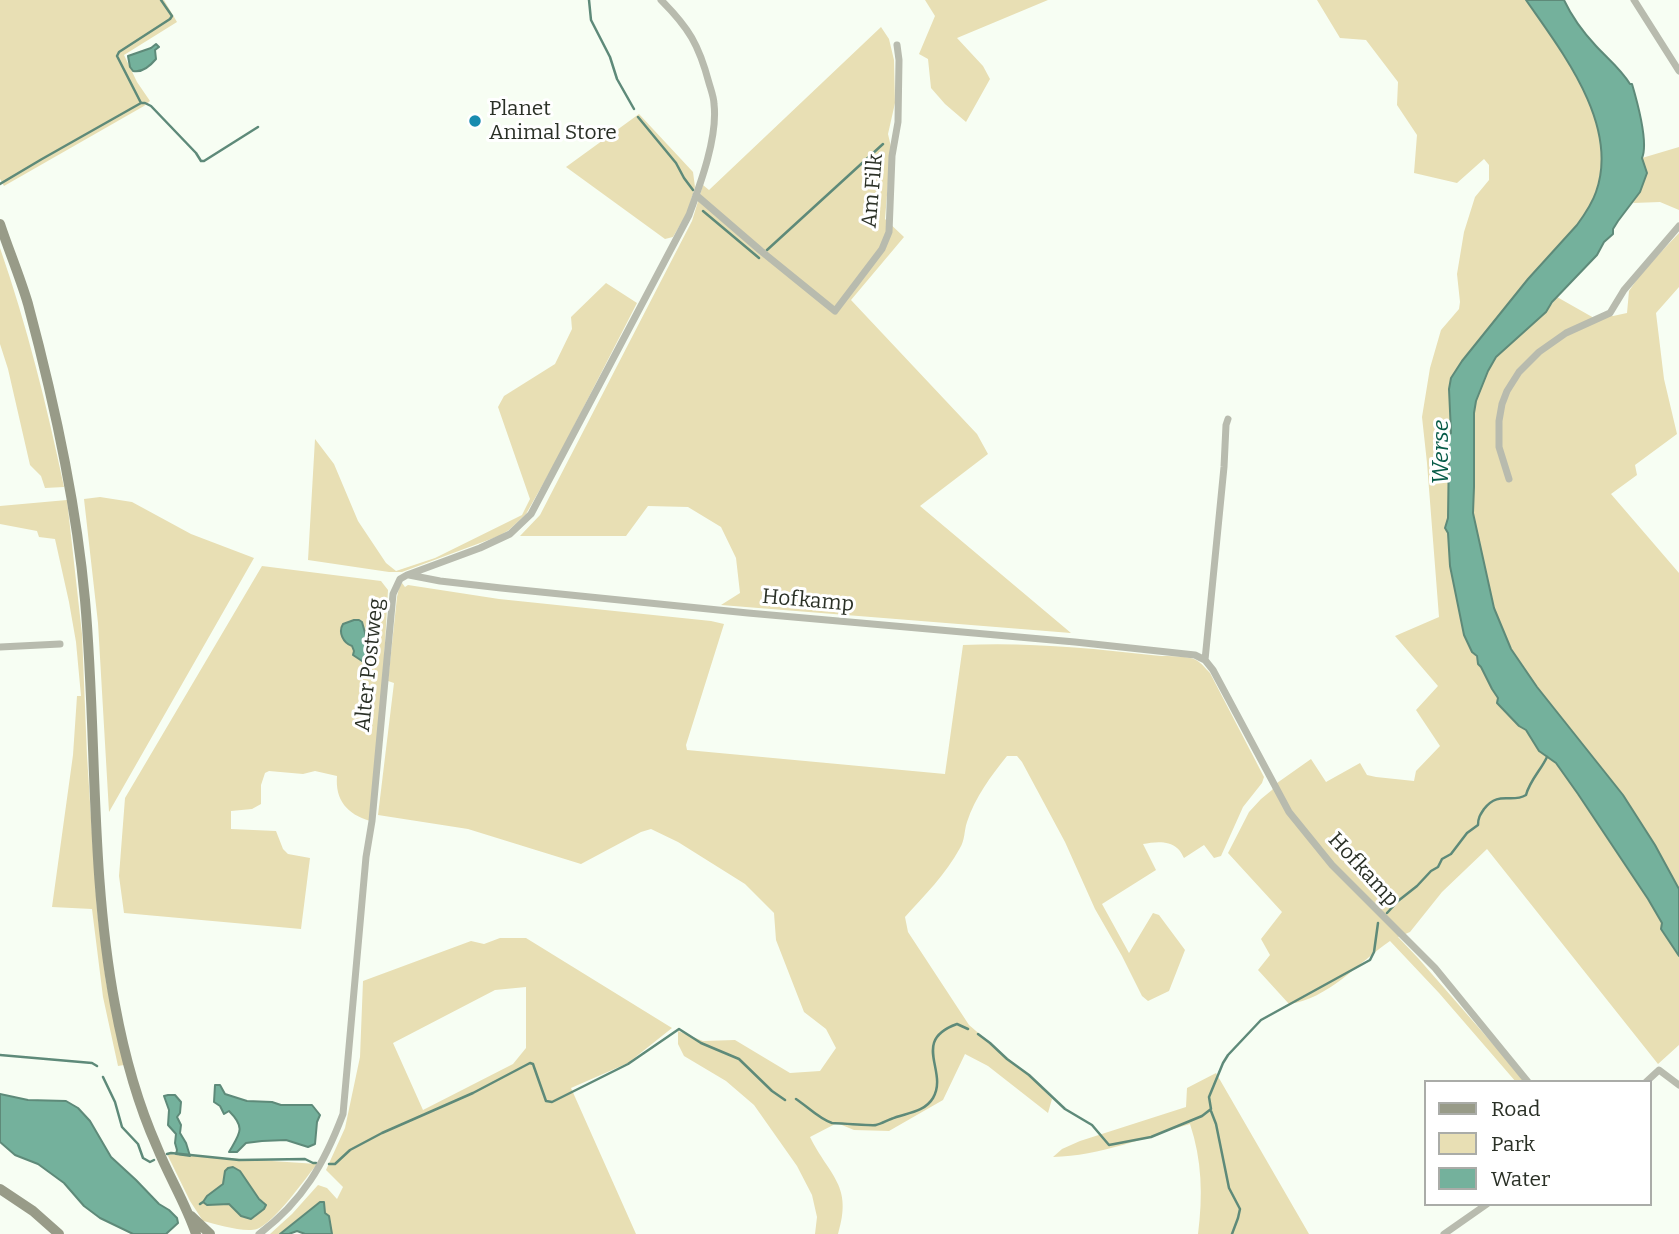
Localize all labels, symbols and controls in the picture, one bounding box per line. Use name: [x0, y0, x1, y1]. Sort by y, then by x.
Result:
place label: Planet Animal Store: [489, 96, 617, 146]
marker: Planet Animal Store: [467, 113, 483, 129]
street label: Am Filk: [857, 153, 889, 229]
water label: Werse: [1428, 420, 1456, 484]
street label: Hofkamp: [761, 584, 855, 618]
street label: Alter Postweg: [350, 597, 390, 733]
street label: Hofkamp: [1322, 828, 1404, 912]
legend: [1424, 1080, 1651, 1206]
text: Road: [1491, 1096, 1540, 1122]
text: Park: [1491, 1131, 1535, 1157]
text: Water: [1491, 1166, 1550, 1192]

